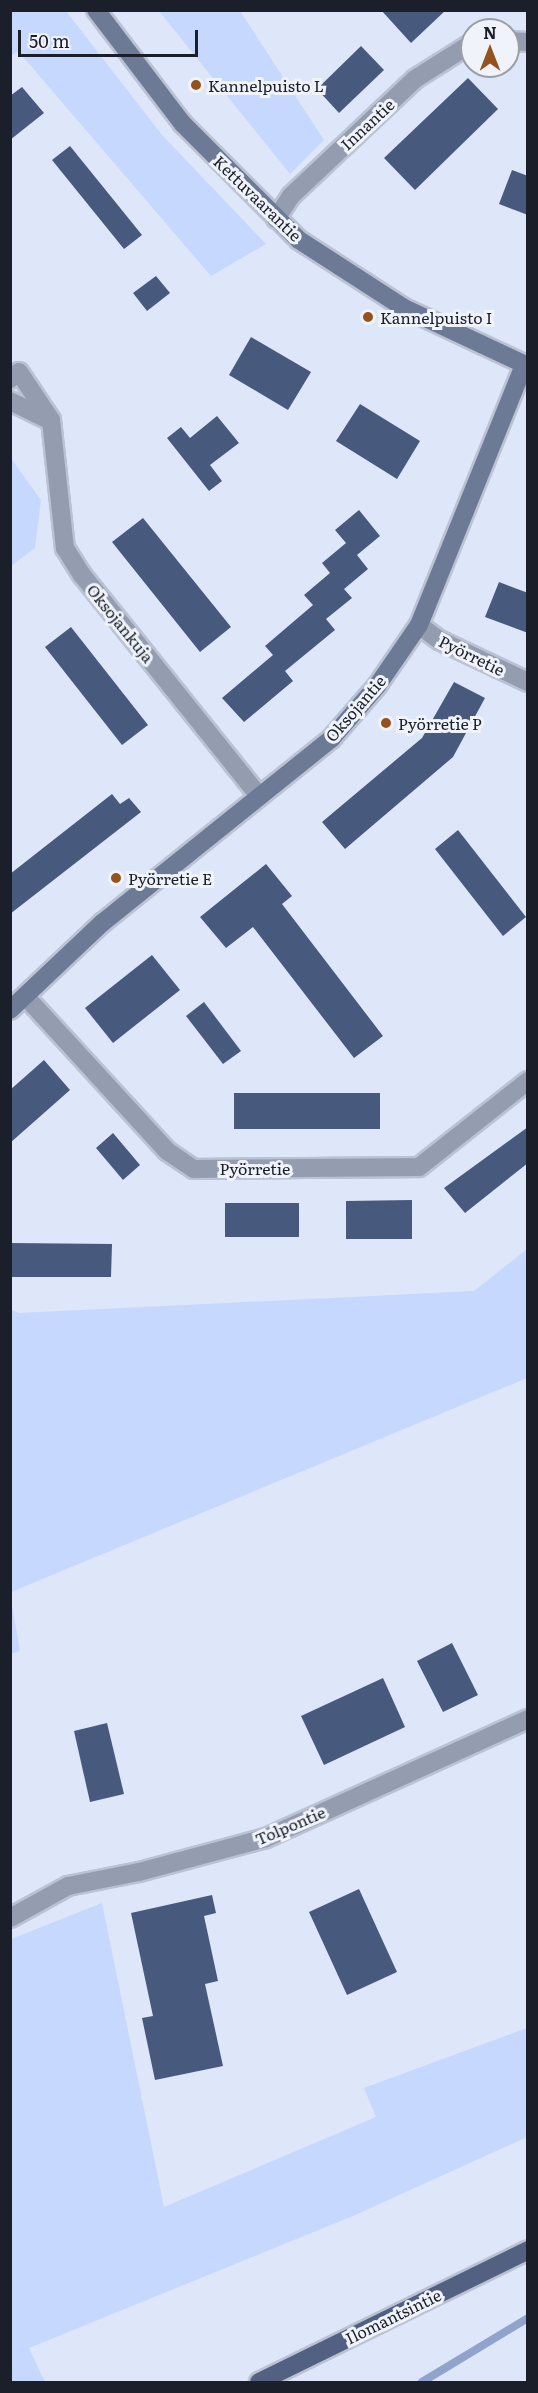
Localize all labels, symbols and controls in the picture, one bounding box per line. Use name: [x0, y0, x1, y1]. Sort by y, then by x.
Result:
scale bar: [21, 18, 201, 56]
north arrow: [460, 18, 520, 78]
text: N: [483, 20, 497, 44]
text: 50 m: [29, 27, 70, 54]
place label: Kannelpuisto L: [208, 75, 324, 95]
marker: Kannelpuisto L: [189, 78, 203, 92]
street label: Innantie: [336, 94, 398, 154]
street label: Kettuvaarantie: [210, 151, 306, 245]
place label: Kannelpuisto I: [380, 307, 492, 327]
marker: Kannelpuisto I: [361, 310, 375, 324]
street label: Oksojankuja: [84, 580, 158, 666]
street label: Pyörretie: [436, 631, 508, 679]
street label: Oksojantie: [321, 671, 389, 745]
place label: Pyörretie P: [398, 713, 482, 733]
marker: Pyörretie P: [379, 716, 393, 730]
place label: Pyörretie E: [128, 868, 212, 888]
marker: Pyörretie E: [109, 871, 123, 885]
street label: Pyörretie: [220, 1158, 290, 1178]
street label: Tolpontie: [252, 1802, 328, 1848]
street label: Ilomantsintie: [342, 2285, 444, 2347]

